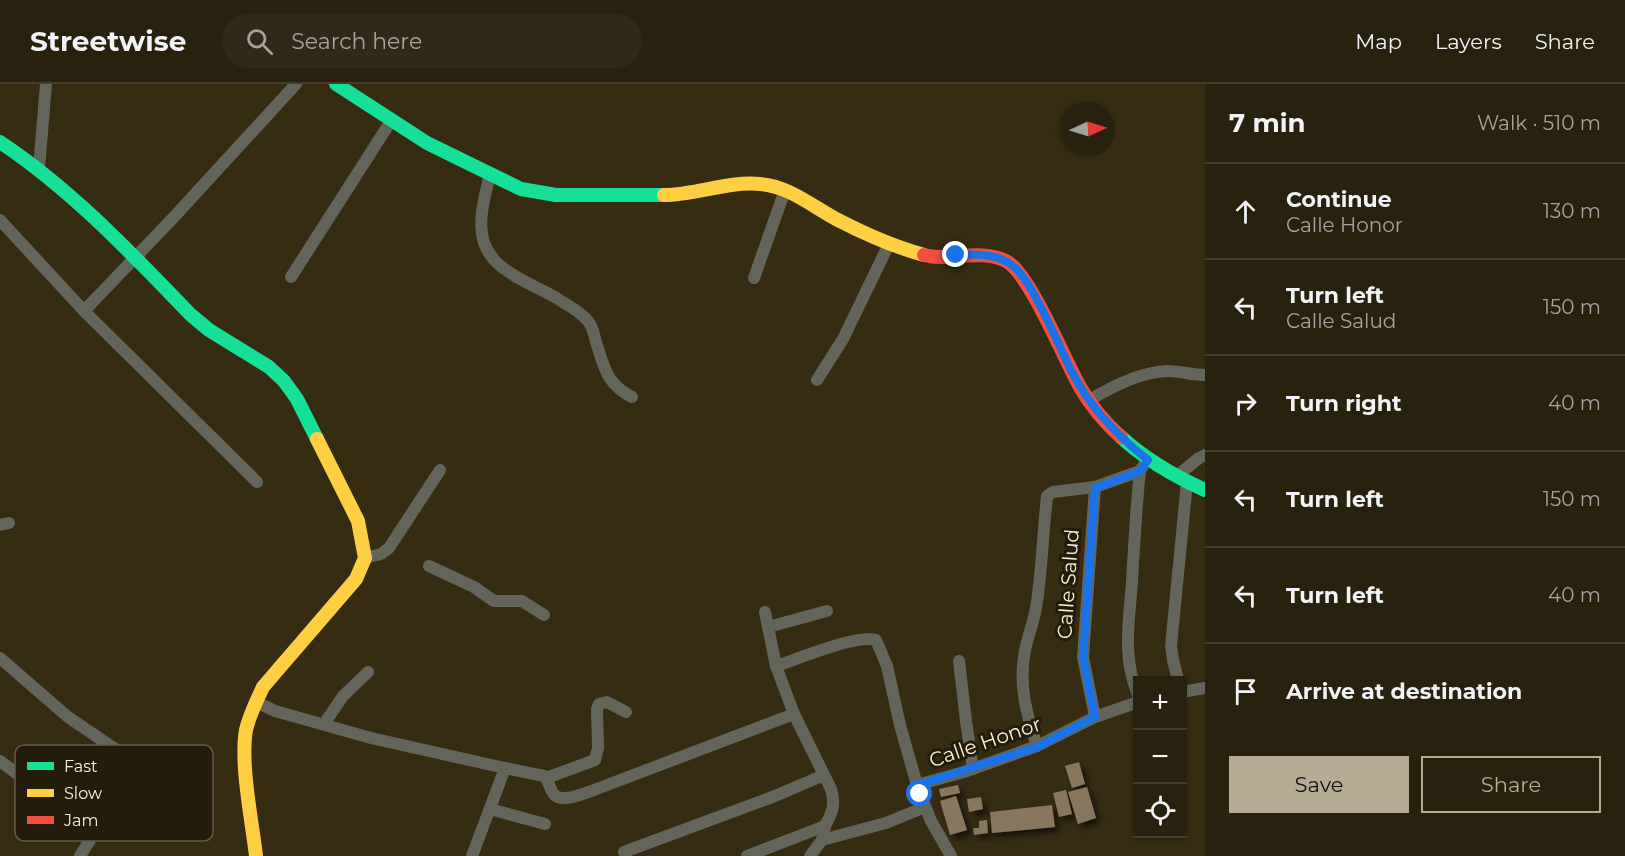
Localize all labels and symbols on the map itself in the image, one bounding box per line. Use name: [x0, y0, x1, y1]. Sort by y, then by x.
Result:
north arrow: [1061, 102, 1115, 156]
route end: [942, 241, 968, 267]
street label: Calle Salud: [1052, 528, 1084, 640]
street label: Calle Honor: [926, 712, 1044, 772]
legend: [15, 745, 213, 841]
text: Fast: [64, 757, 98, 776]
route start: [906, 780, 932, 806]
text: Slow: [64, 784, 102, 803]
text: Jam: [63, 811, 98, 830]

